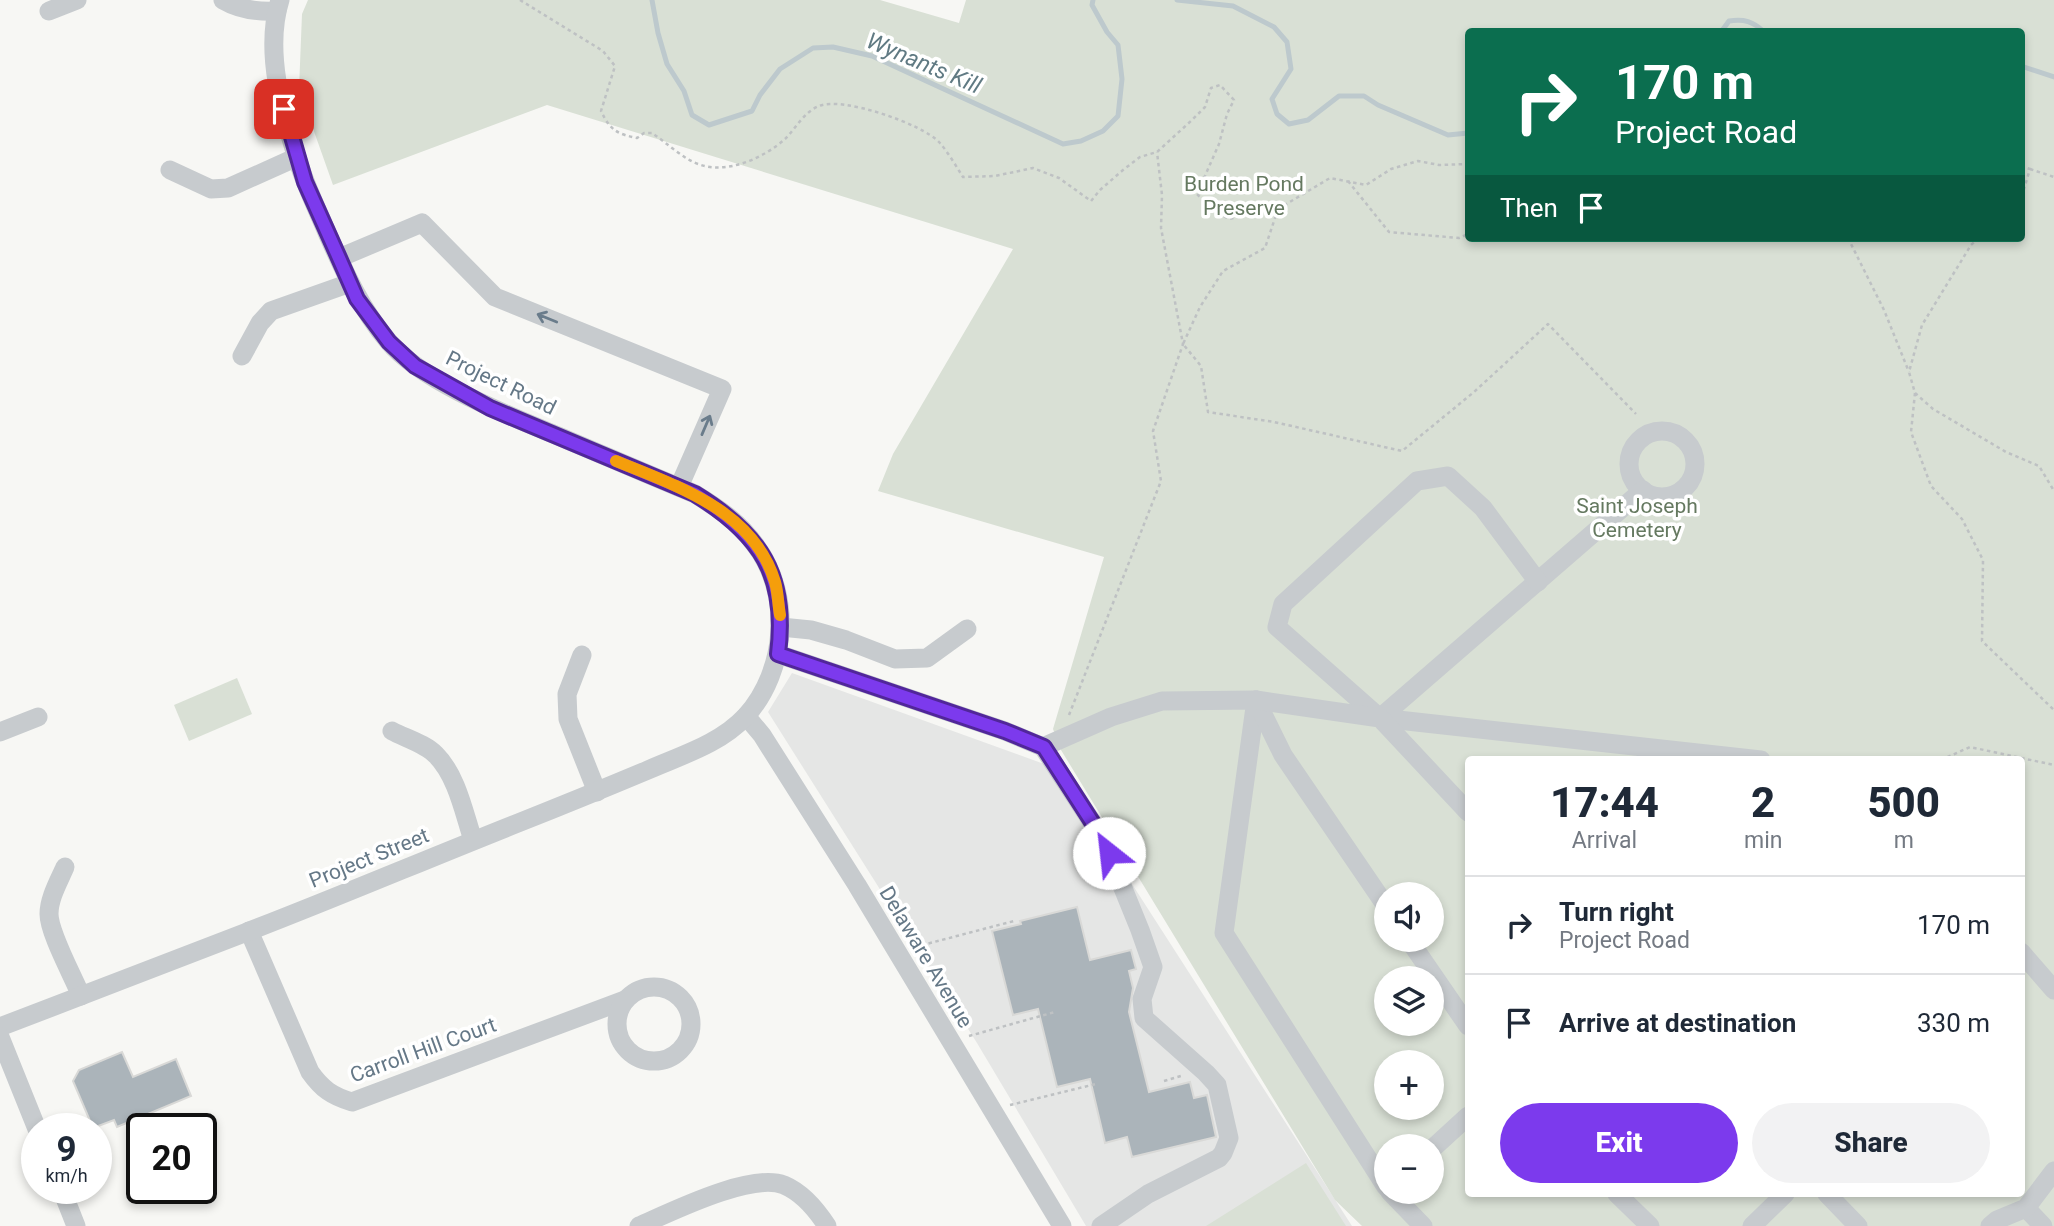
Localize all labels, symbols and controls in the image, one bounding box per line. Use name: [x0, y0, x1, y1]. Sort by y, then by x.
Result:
water label: Wynants Kill: [862, 27, 986, 100]
text: 170 m: [1615, 54, 1754, 111]
icon: right: [1500, 56, 1591, 147]
pin: [254, 79, 314, 139]
icon: arrive: [265, 90, 303, 128]
text: Project Road: [1615, 113, 1797, 151]
park label: Burden Pond Preserve: [1184, 172, 1304, 220]
icon: arrive: [1572, 189, 1610, 227]
text: Then: [1500, 193, 1558, 223]
one-way arrow: [537, 310, 558, 323]
street label: Project Road: [442, 346, 560, 420]
one-way arrow: [700, 414, 713, 436]
park label: Saint Joseph Cemetery: [1576, 494, 1698, 542]
text: 17:44: [1550, 778, 1659, 827]
text: 2: [1751, 778, 1775, 827]
text: 500: [1867, 778, 1940, 827]
position arrow: [1072, 816, 1146, 890]
street label: Project Street: [306, 823, 432, 893]
text: Arrival: [1572, 827, 1637, 854]
text: min: [1744, 827, 1782, 854]
text: m: [1894, 827, 1914, 854]
street label: Delaware Avenue: [874, 882, 978, 1032]
map controls: [1374, 882, 1444, 1204]
button: sound: [1374, 882, 1444, 952]
text: Turn right: [1559, 897, 1674, 927]
icon: right: [1500, 906, 1538, 944]
text: 170 m: [1917, 910, 1990, 940]
text: Project Road: [1559, 927, 1690, 954]
button: layers: [1374, 966, 1444, 1036]
icon: arrive: [1500, 1004, 1538, 1042]
text: Arrive at destination: [1559, 1008, 1796, 1038]
text: 330 m: [1917, 1008, 1990, 1038]
street label: Carroll Hill Court: [347, 1012, 499, 1088]
button: +: [1374, 1050, 1444, 1120]
button: Exit: [1500, 1103, 1738, 1183]
button: Share: [1752, 1103, 1990, 1183]
speed limit sign: 20: [126, 1113, 217, 1204]
text: 9: [56, 1129, 77, 1170]
button: −: [1374, 1134, 1444, 1204]
text: km/h: [45, 1165, 88, 1186]

